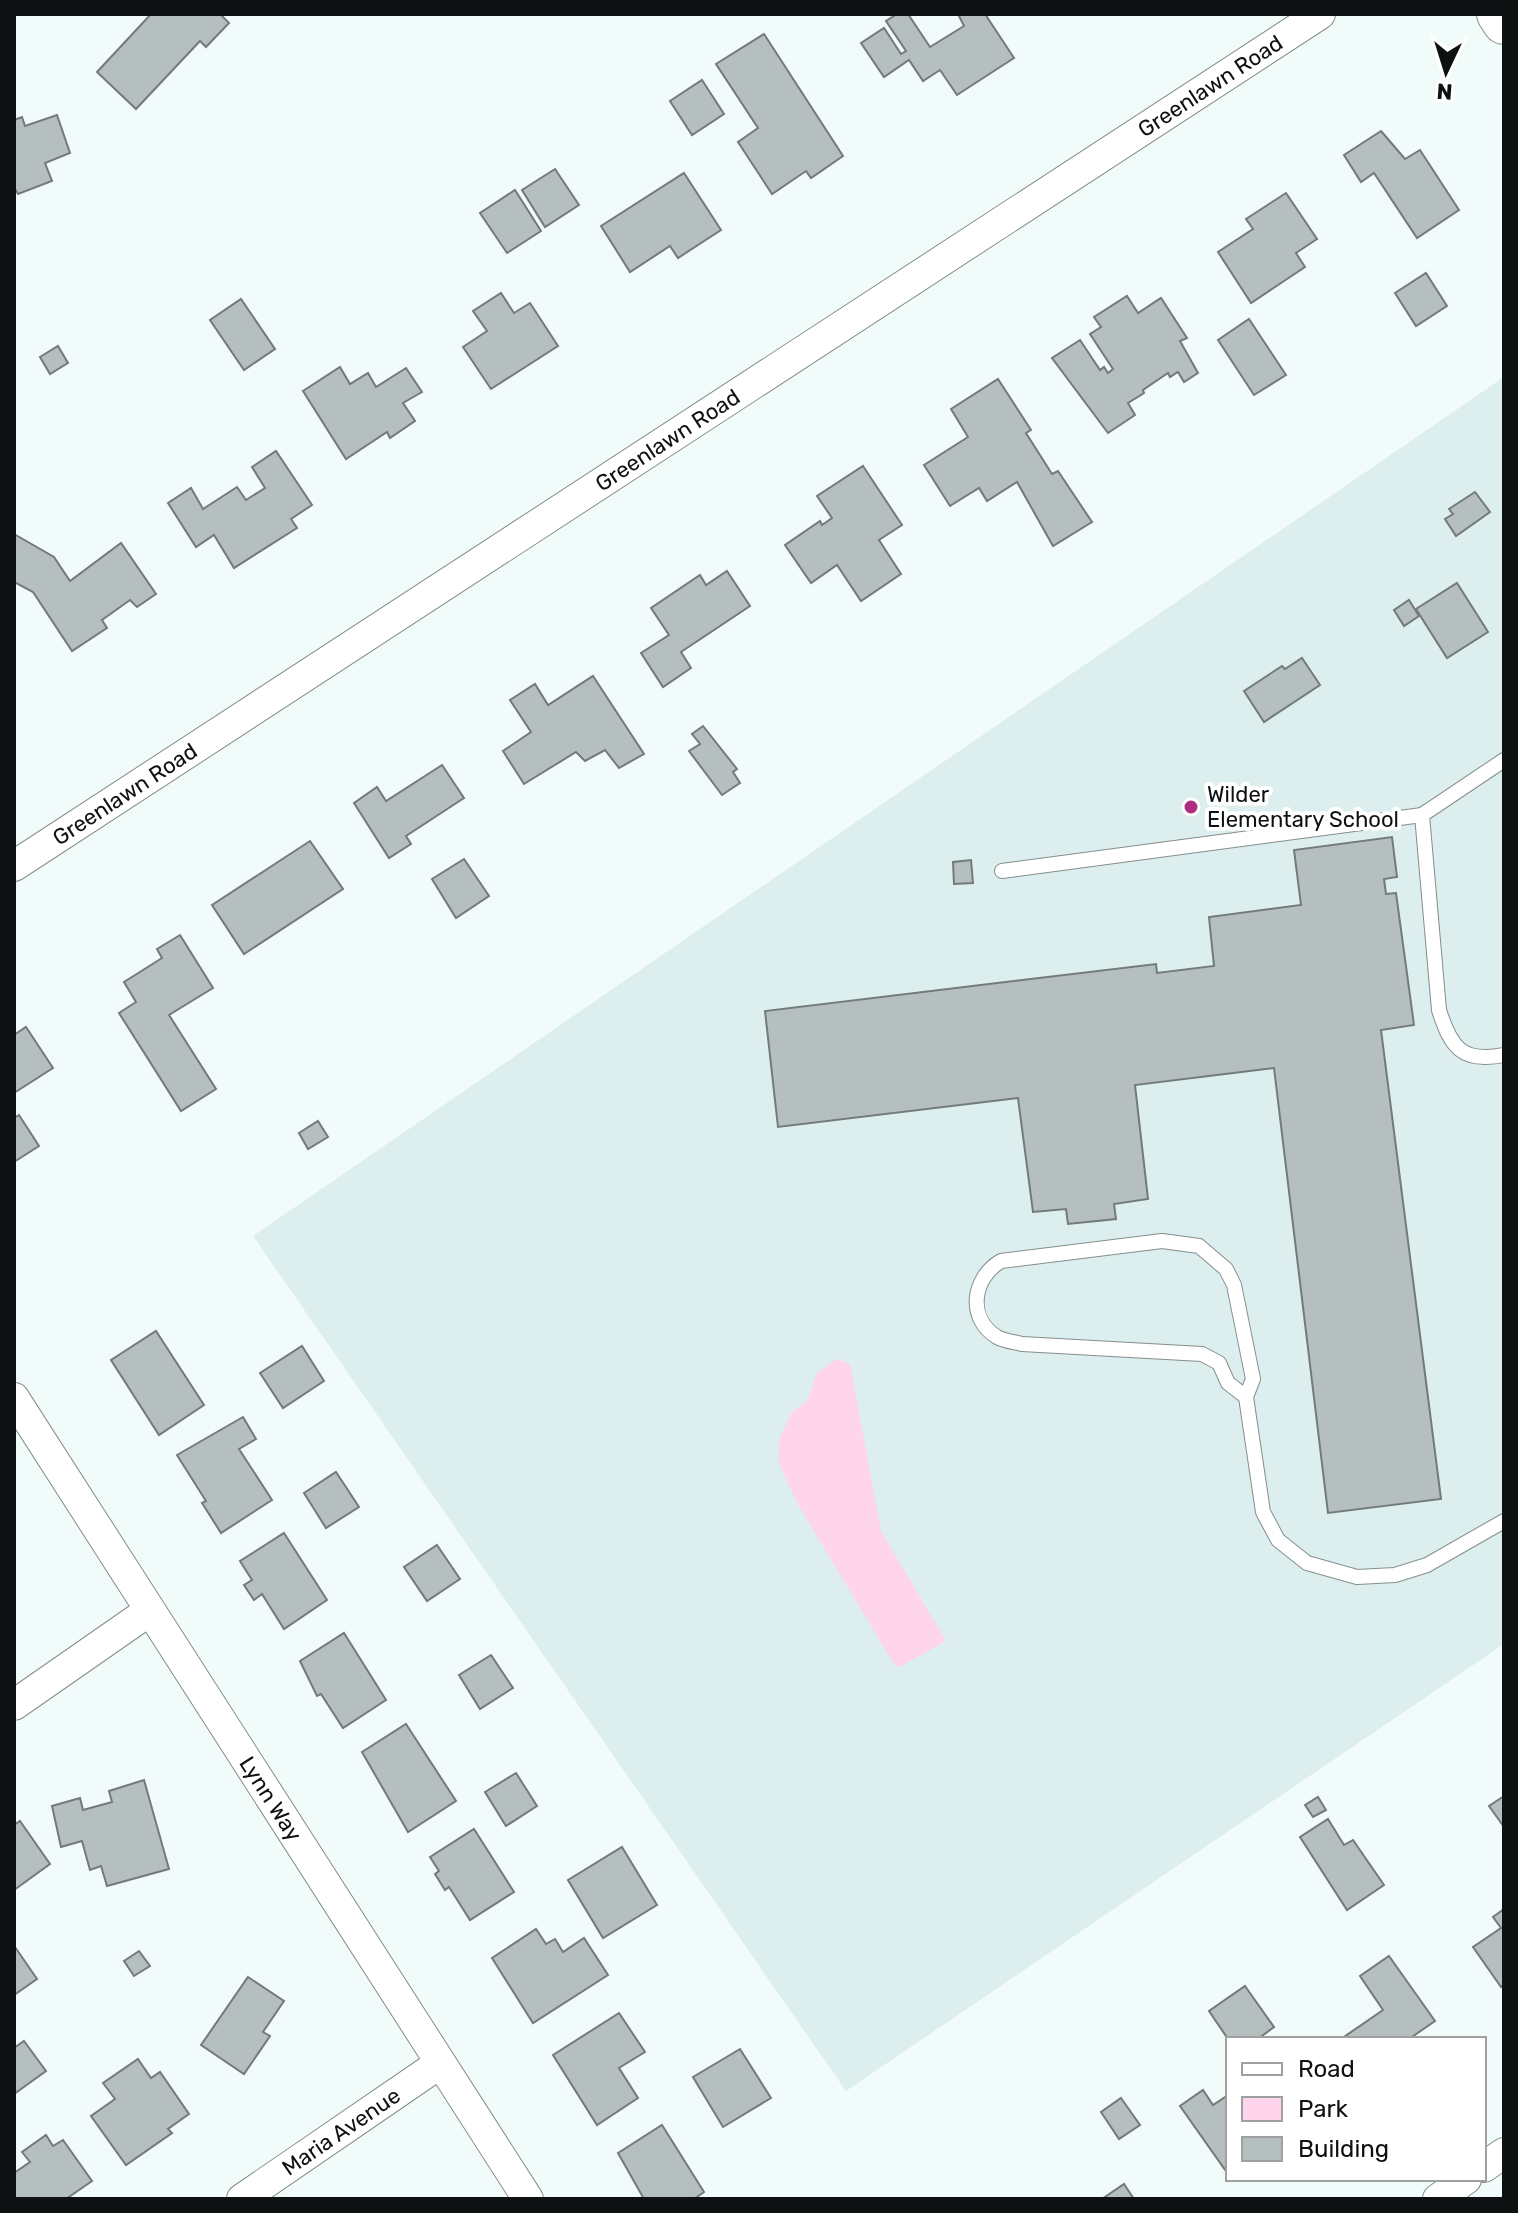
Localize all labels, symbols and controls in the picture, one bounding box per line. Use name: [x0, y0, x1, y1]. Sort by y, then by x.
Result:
street label: Greenlawn Road: [1133, 29, 1287, 143]
north arrow: [1406, 32, 1486, 112]
text: N: [1436, 77, 1453, 105]
street label: Greenlawn Road: [590, 383, 745, 497]
street label: Greenlawn Road: [47, 737, 202, 851]
place label: Wilder Elementary School: [1207, 781, 1399, 833]
marker: Wilder Elementary School: [1182, 798, 1200, 816]
street label: Lynn Way: [234, 1751, 308, 1846]
legend: [1226, 2037, 1486, 2181]
text: Road: [1298, 2055, 1355, 2083]
street label: Maria Avenue: [277, 2081, 405, 2181]
text: Park: [1298, 2095, 1349, 2123]
text: Building: [1298, 2135, 1389, 2163]

